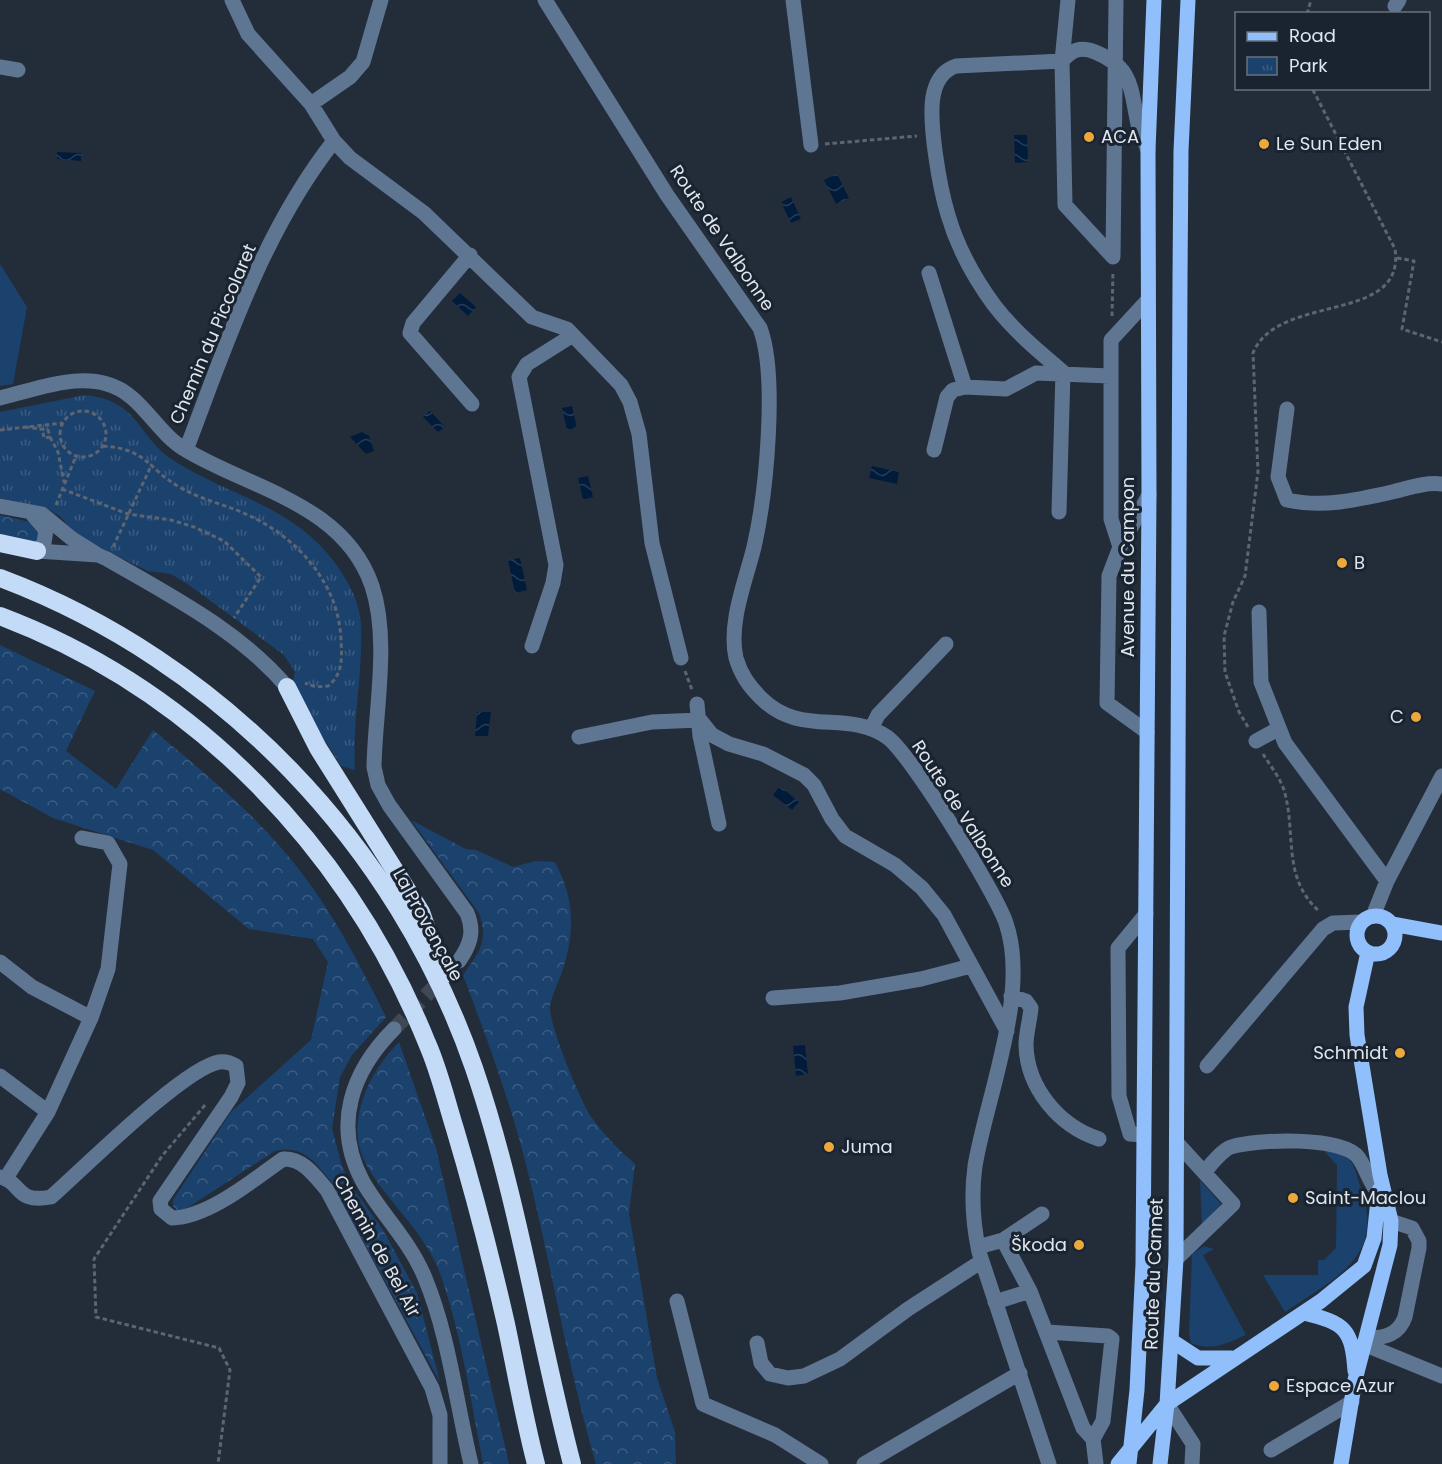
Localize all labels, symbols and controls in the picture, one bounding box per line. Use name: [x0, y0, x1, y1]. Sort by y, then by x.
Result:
legend: [1235, 12, 1430, 90]
text: Road: [1289, 23, 1336, 48]
text: Park: [1289, 53, 1328, 78]
place label: ACA: [1101, 124, 1139, 149]
marker: ACA: [1082, 130, 1096, 144]
place label: Le Sun Eden: [1276, 131, 1382, 156]
marker: Le Sun Eden: [1257, 137, 1271, 151]
street label: Route de Valbonne: [664, 160, 781, 316]
street label: Chemin du Piccolaret: [163, 240, 262, 428]
street label: Avenue du Campon: [1115, 477, 1140, 657]
place label: B: [1354, 550, 1365, 575]
marker: B: [1335, 556, 1349, 570]
place label: C: [1390, 704, 1404, 729]
marker: C: [1409, 710, 1423, 724]
street label: Route de Valbonne: [906, 735, 1021, 892]
street label: La Provençale: [387, 864, 470, 985]
place label: Schmidt: [1313, 1040, 1388, 1065]
marker: Schmidt: [1393, 1046, 1407, 1060]
place label: Juma: [841, 1134, 893, 1159]
marker: Juma: [822, 1140, 836, 1154]
street label: Chemin de Bel Air: [328, 1170, 427, 1321]
place label: Saint-Maclou: [1305, 1185, 1426, 1210]
marker: Saint-Maclou: [1286, 1191, 1300, 1205]
street label: Route du Cannet: [1138, 1198, 1169, 1350]
place label: Škoda: [1011, 1232, 1067, 1257]
marker: Škoda: [1072, 1238, 1086, 1252]
place label: Espace Azur: [1286, 1373, 1395, 1398]
marker: Espace Azur: [1267, 1379, 1281, 1393]

